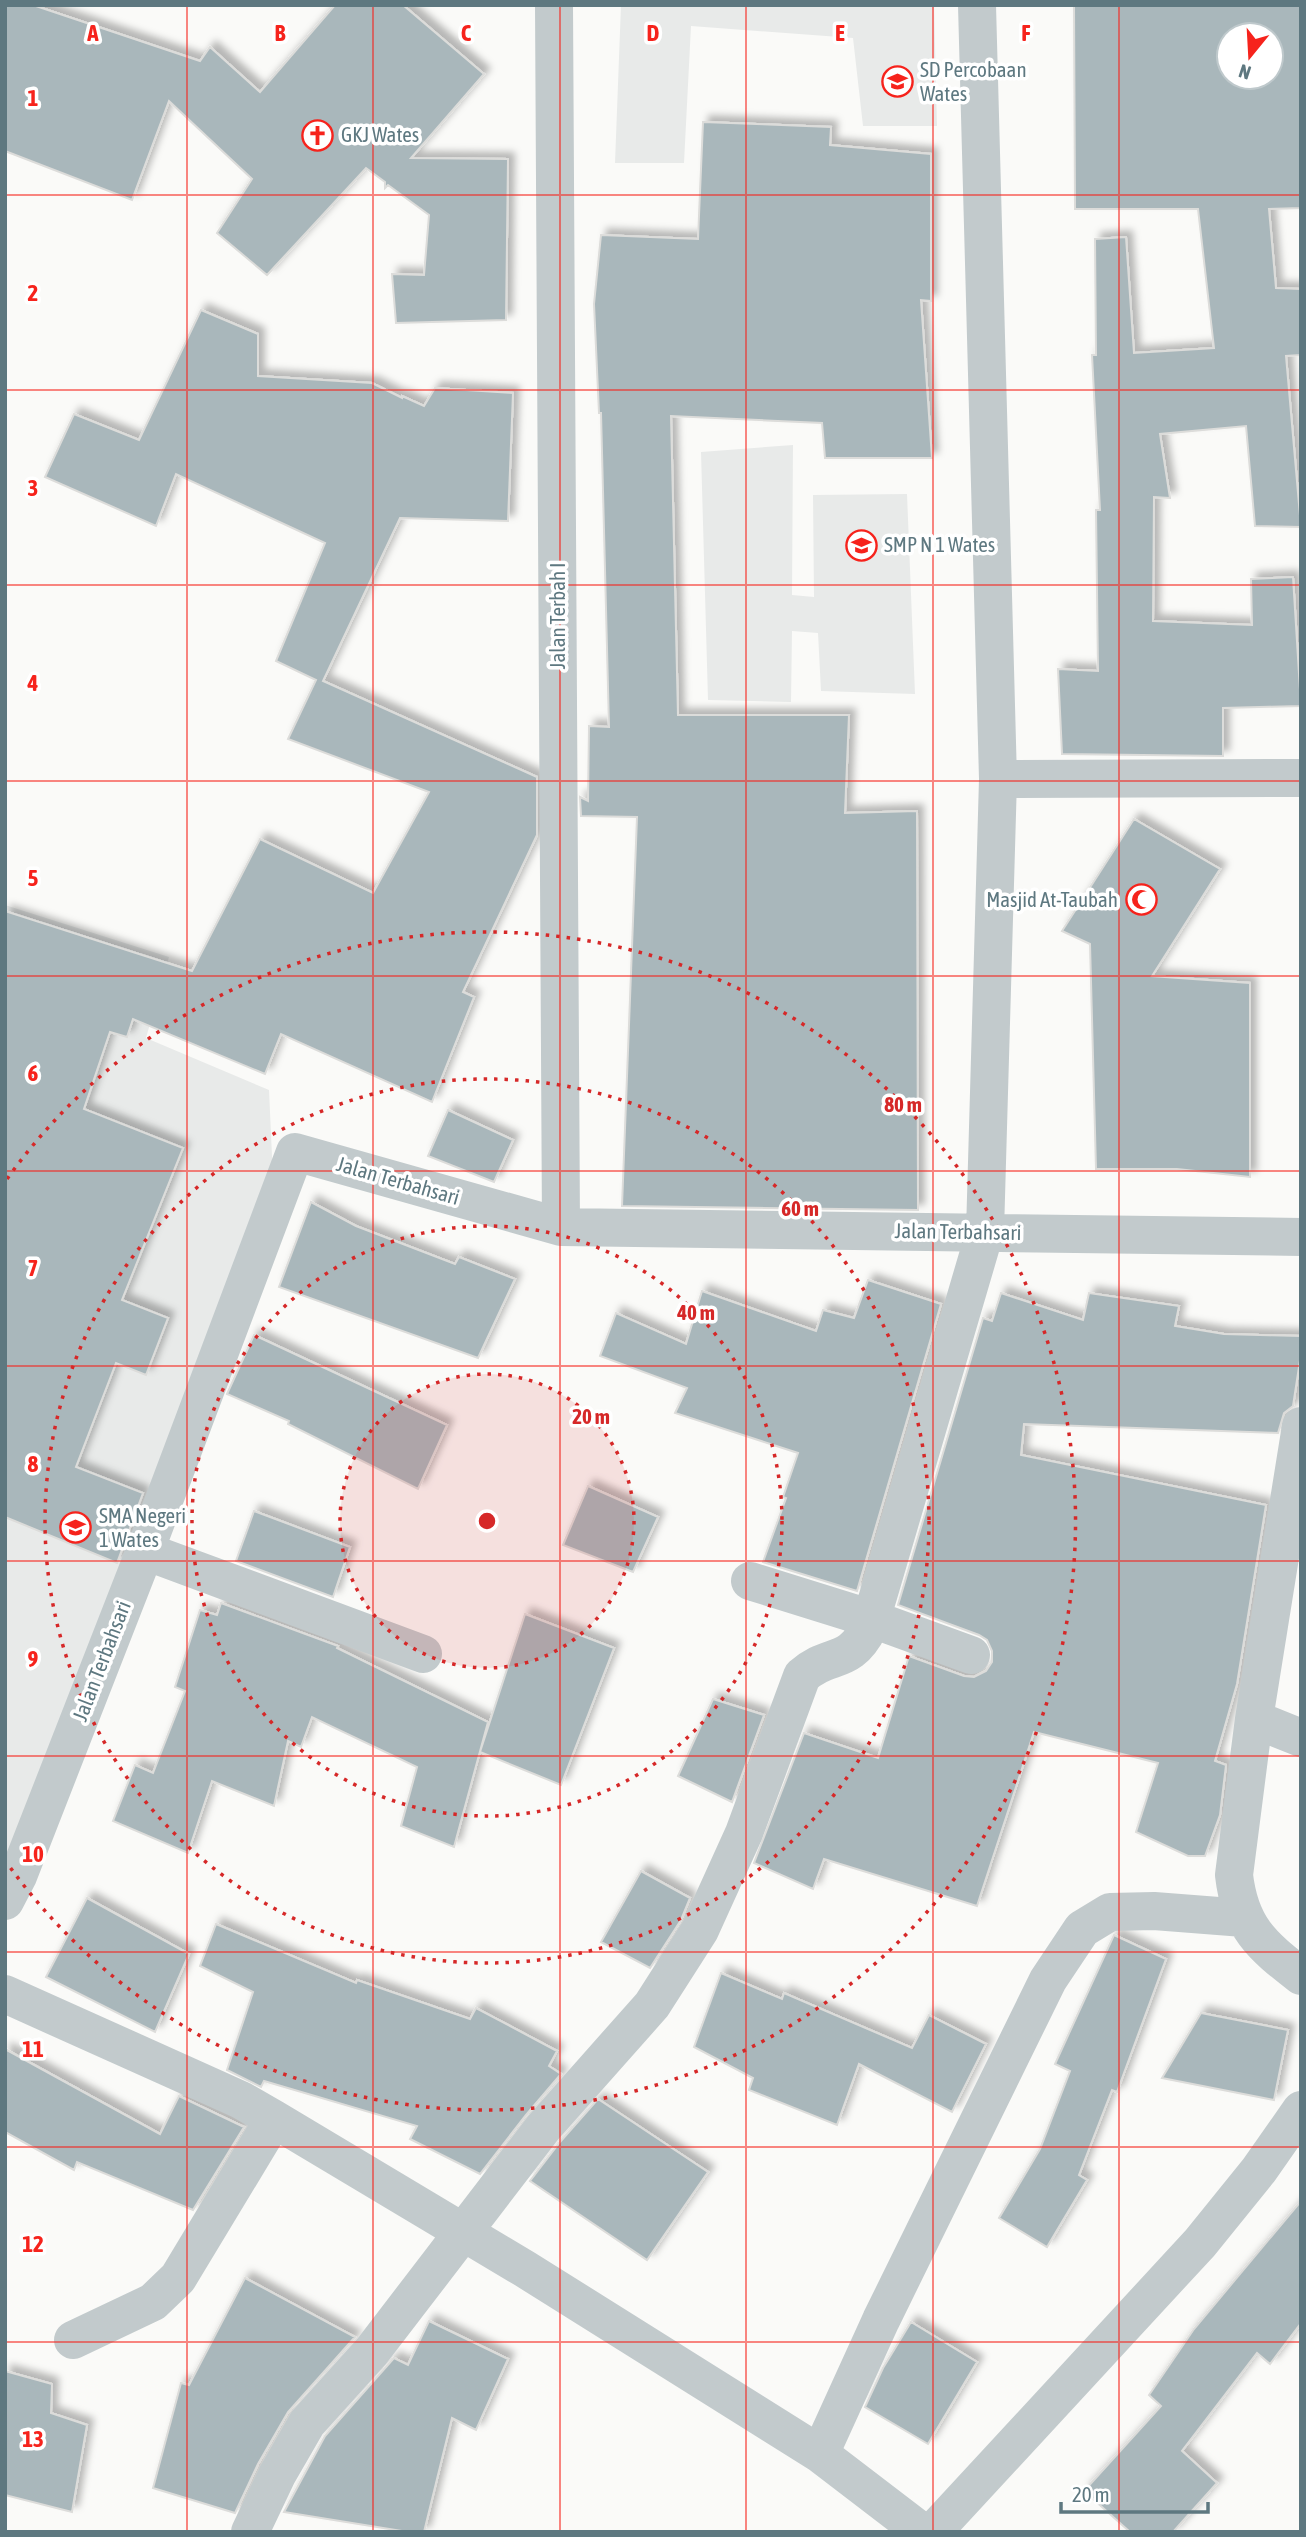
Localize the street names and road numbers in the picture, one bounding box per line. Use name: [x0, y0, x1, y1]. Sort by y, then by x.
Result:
street label: Jalan Terbah I: [545, 563, 569, 669]
street label: Jalan Terbahsari: [334, 1151, 462, 1209]
street label: Jalan Terbahsari: [894, 1218, 1022, 1244]
street label: Jalan Terbahsari: [67, 1597, 135, 1724]

